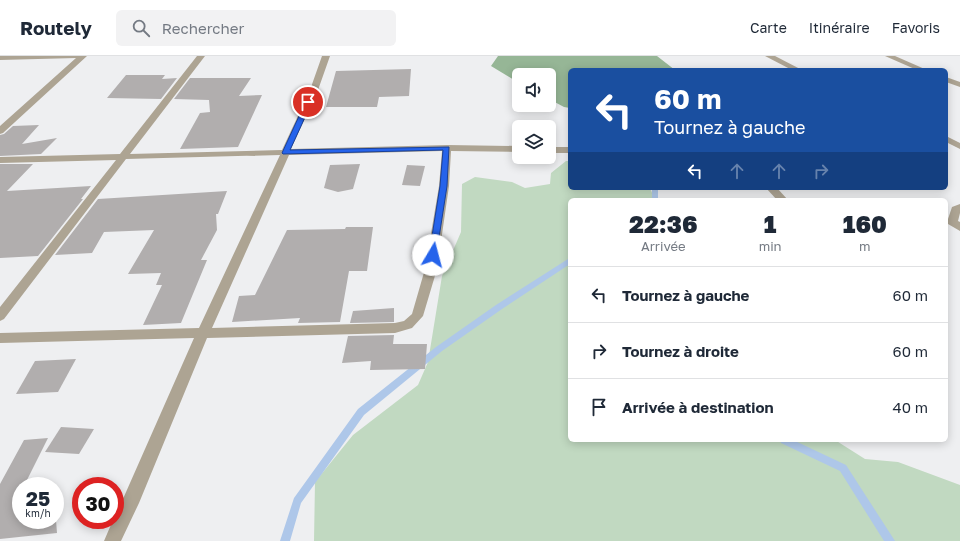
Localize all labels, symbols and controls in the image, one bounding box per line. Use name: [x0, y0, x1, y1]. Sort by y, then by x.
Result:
search box: [116, 10, 396, 46]
text: Routely: [20, 16, 92, 39]
icon: search: [130, 17, 152, 39]
text: Rechercher: [162, 19, 244, 37]
text: Carte: [750, 19, 787, 36]
text: Itinéraire: [809, 19, 870, 36]
text: Favoris: [892, 19, 940, 36]
map controls: [512, 68, 556, 164]
button: sound: [512, 68, 556, 112]
text: 60 m: [654, 82, 721, 115]
icon: left: [588, 84, 640, 136]
pin: [291, 85, 325, 119]
icon: arrive: [297, 91, 319, 113]
text: Tournez à gauche: [654, 116, 806, 138]
button: layers: [512, 120, 556, 164]
icon: left: [684, 160, 706, 182]
icon: ahead: [726, 160, 748, 182]
icon: ahead: [768, 160, 790, 182]
icon: right: [810, 160, 832, 182]
text: 22:36: [629, 209, 698, 238]
text: 1: [764, 209, 776, 238]
text: 160: [843, 209, 887, 238]
position arrow: [412, 234, 454, 276]
text: Arrivée: [641, 238, 686, 254]
text: min: [759, 238, 782, 254]
text: m: [859, 238, 871, 254]
icon: left: [588, 284, 610, 306]
text: Tournez à gauche: [622, 286, 749, 304]
text: 60 m: [893, 286, 928, 304]
icon: right: [588, 340, 610, 362]
text: Tournez à droite: [622, 342, 739, 360]
text: 60 m: [893, 342, 928, 360]
icon: arrive: [588, 396, 610, 418]
text: Arrivée à destination: [622, 398, 774, 416]
text: 40 m: [893, 398, 928, 416]
speed limit sign: 30: [72, 477, 124, 529]
text: 25: [26, 486, 50, 510]
text: km/h: [25, 507, 51, 519]

